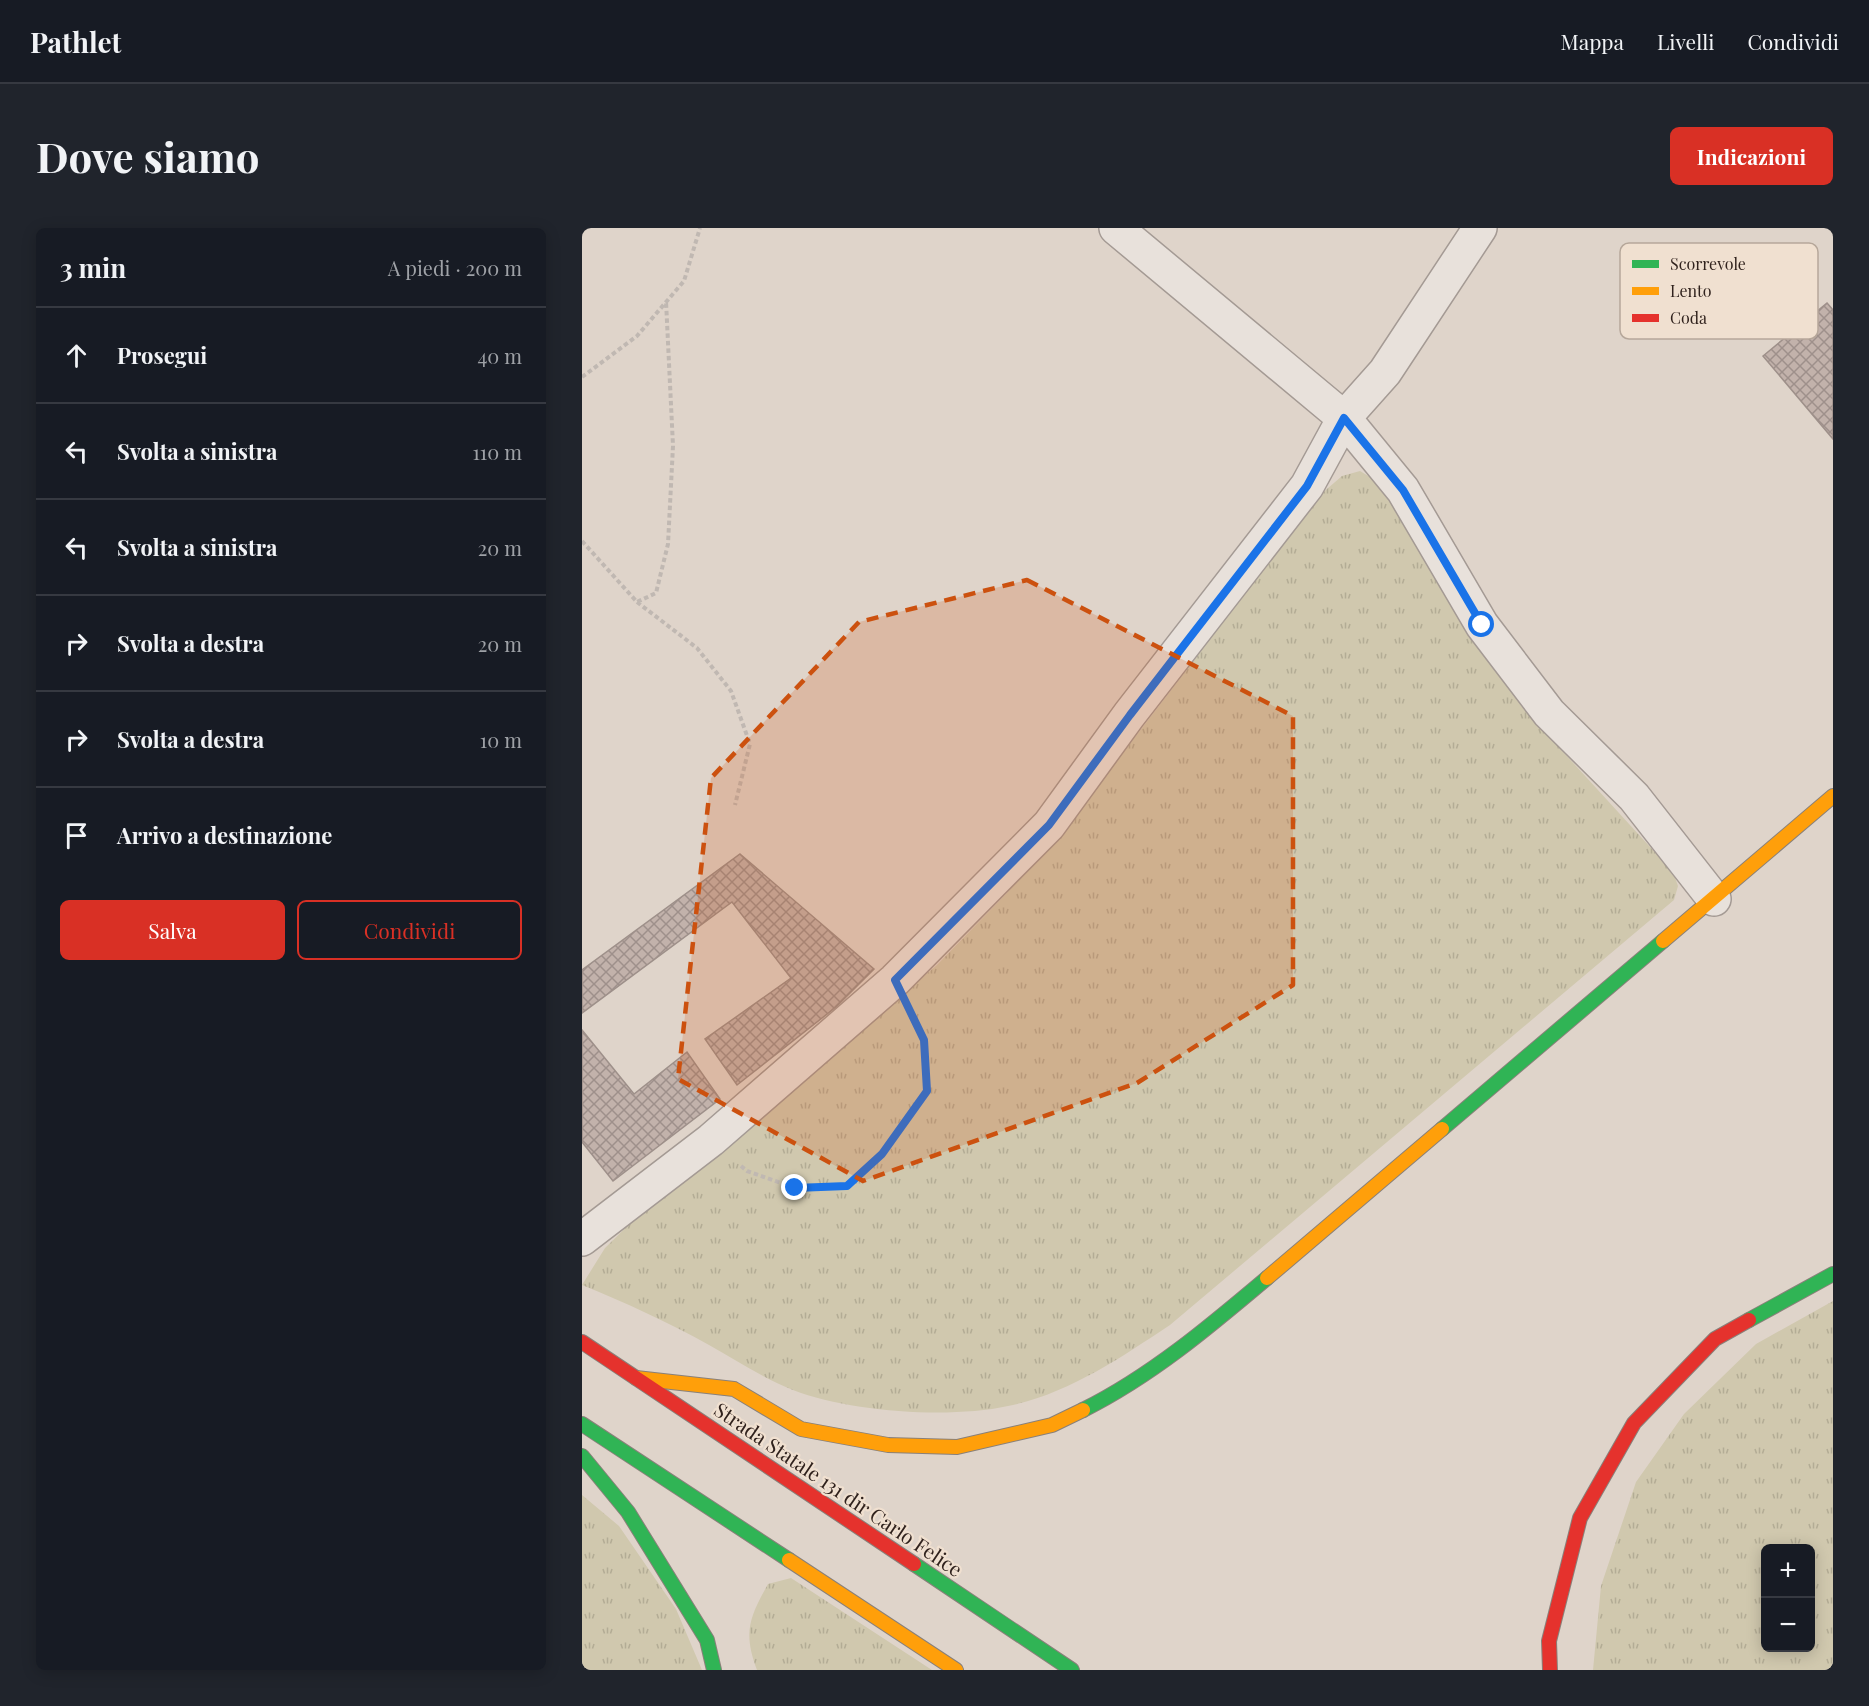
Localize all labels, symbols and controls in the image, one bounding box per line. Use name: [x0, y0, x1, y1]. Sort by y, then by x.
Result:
text: Pathlet: [30, 23, 121, 60]
text: Mappa: [1560, 27, 1624, 55]
text: Livelli: [1657, 27, 1714, 55]
text: Condividi: [1747, 27, 1839, 55]
button: Indicazioni: [1670, 127, 1833, 185]
text: Dove siamo: [36, 128, 260, 184]
legend: [1620, 243, 1818, 339]
text: 3 min: [60, 250, 126, 285]
text: Scorrevole: [1670, 253, 1746, 274]
text: A piedi · 200 m: [388, 254, 522, 281]
text: Lento: [1670, 280, 1712, 301]
text: Coda: [1670, 307, 1707, 328]
icon: ahead: [60, 339, 93, 372]
text: Prosegui: [117, 340, 207, 370]
text: 40 m: [477, 342, 522, 369]
icon: left: [60, 435, 93, 468]
text: Svolta a sinistra: [117, 436, 277, 466]
text: 110 m: [472, 438, 522, 465]
icon: left: [60, 531, 93, 564]
text: Svolta a sinistra: [117, 532, 277, 562]
text: 20 m: [478, 534, 522, 561]
route start: [1468, 611, 1494, 637]
icon: right: [60, 627, 93, 660]
text: Svolta a destra: [117, 628, 264, 658]
text: 20 m: [478, 630, 522, 657]
icon: right: [60, 723, 93, 756]
text: Svolta a destra: [117, 724, 264, 754]
text: 10 m: [480, 726, 522, 753]
icon: arrive: [60, 819, 93, 852]
text: Arrivo a destinazione: [117, 820, 332, 850]
button: Salva: [60, 900, 285, 960]
button: Condividi: [297, 900, 522, 960]
route end: [781, 1174, 807, 1200]
street label: Strada Statale 131 dir Carlo Felice: [709, 1395, 968, 1582]
map controls: [1761, 1544, 1815, 1652]
button: +: [1761, 1544, 1815, 1598]
button: −: [1761, 1598, 1815, 1652]

